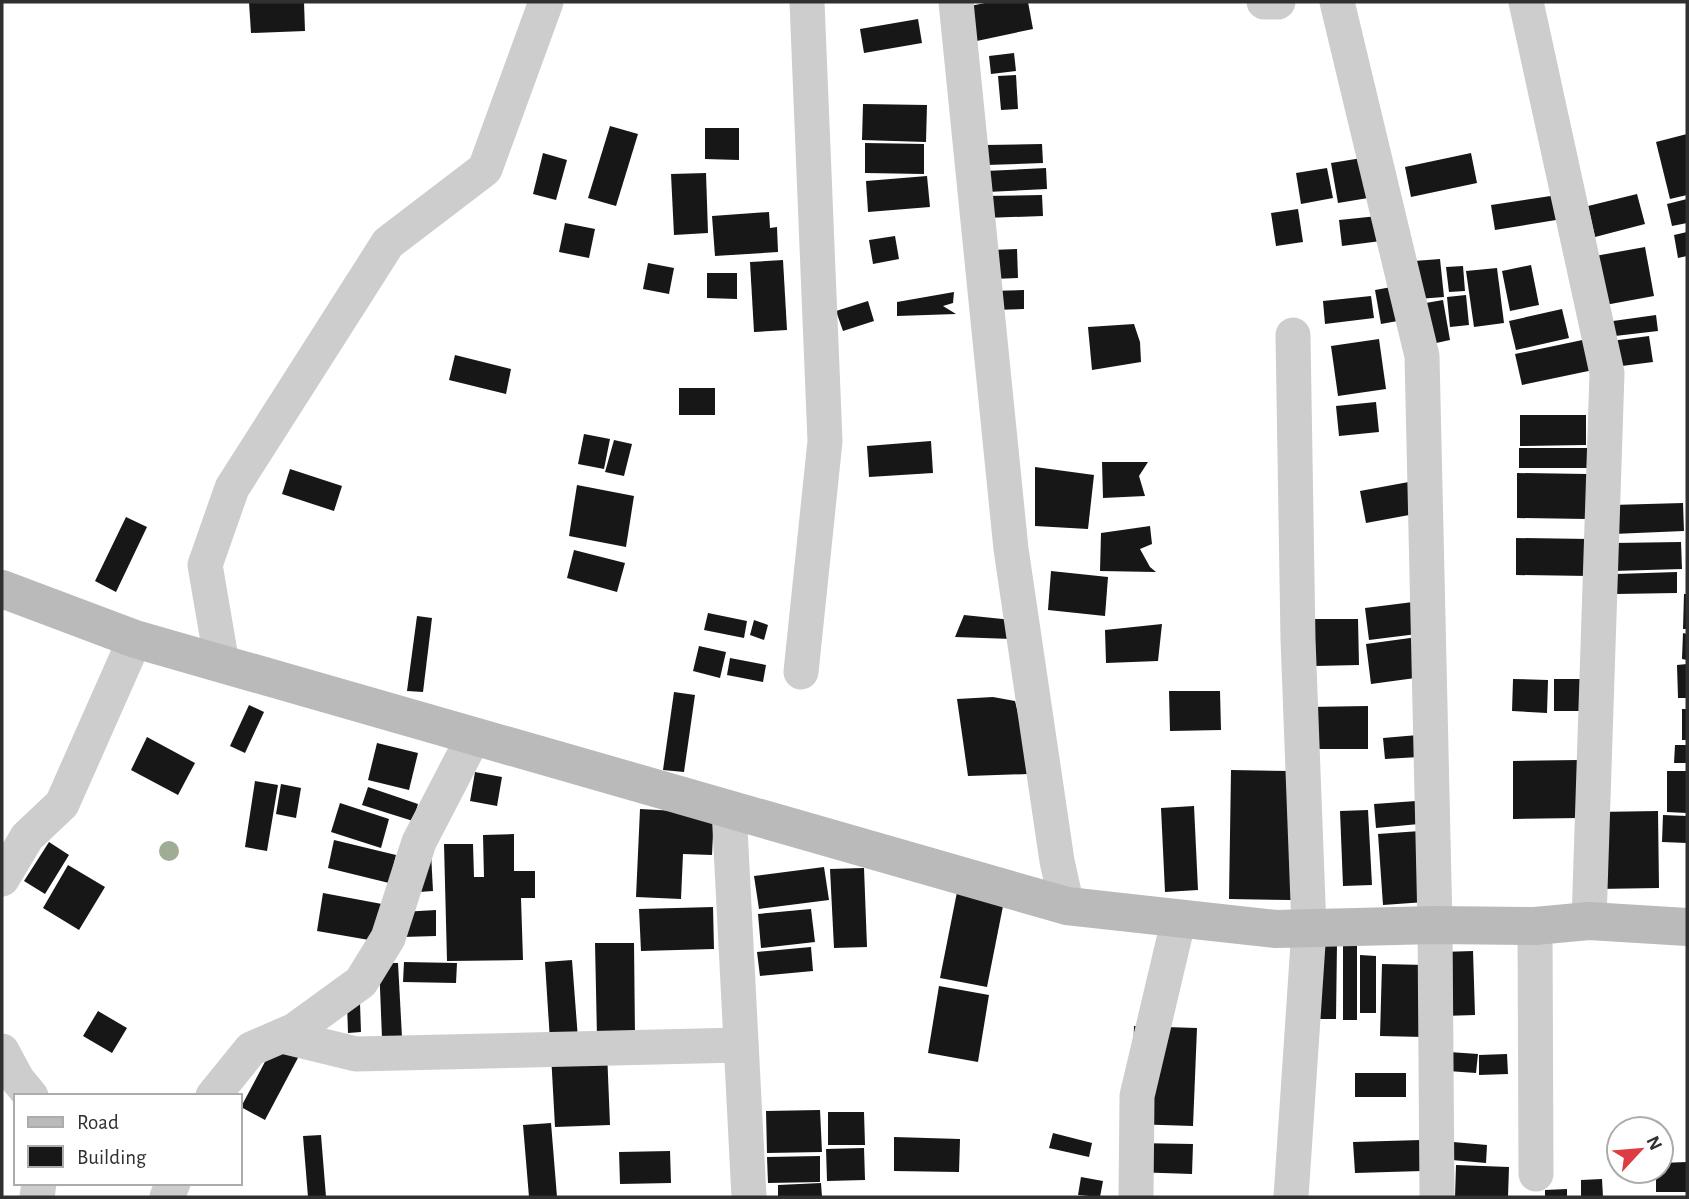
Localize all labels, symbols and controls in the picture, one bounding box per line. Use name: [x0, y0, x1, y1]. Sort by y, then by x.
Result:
legend: [14, 1094, 242, 1185]
text: Road: [77, 1112, 119, 1133]
north arrow: [1605, 1115, 1675, 1185]
text: N: [1642, 1133, 1665, 1153]
text: Building: [77, 1147, 147, 1168]

